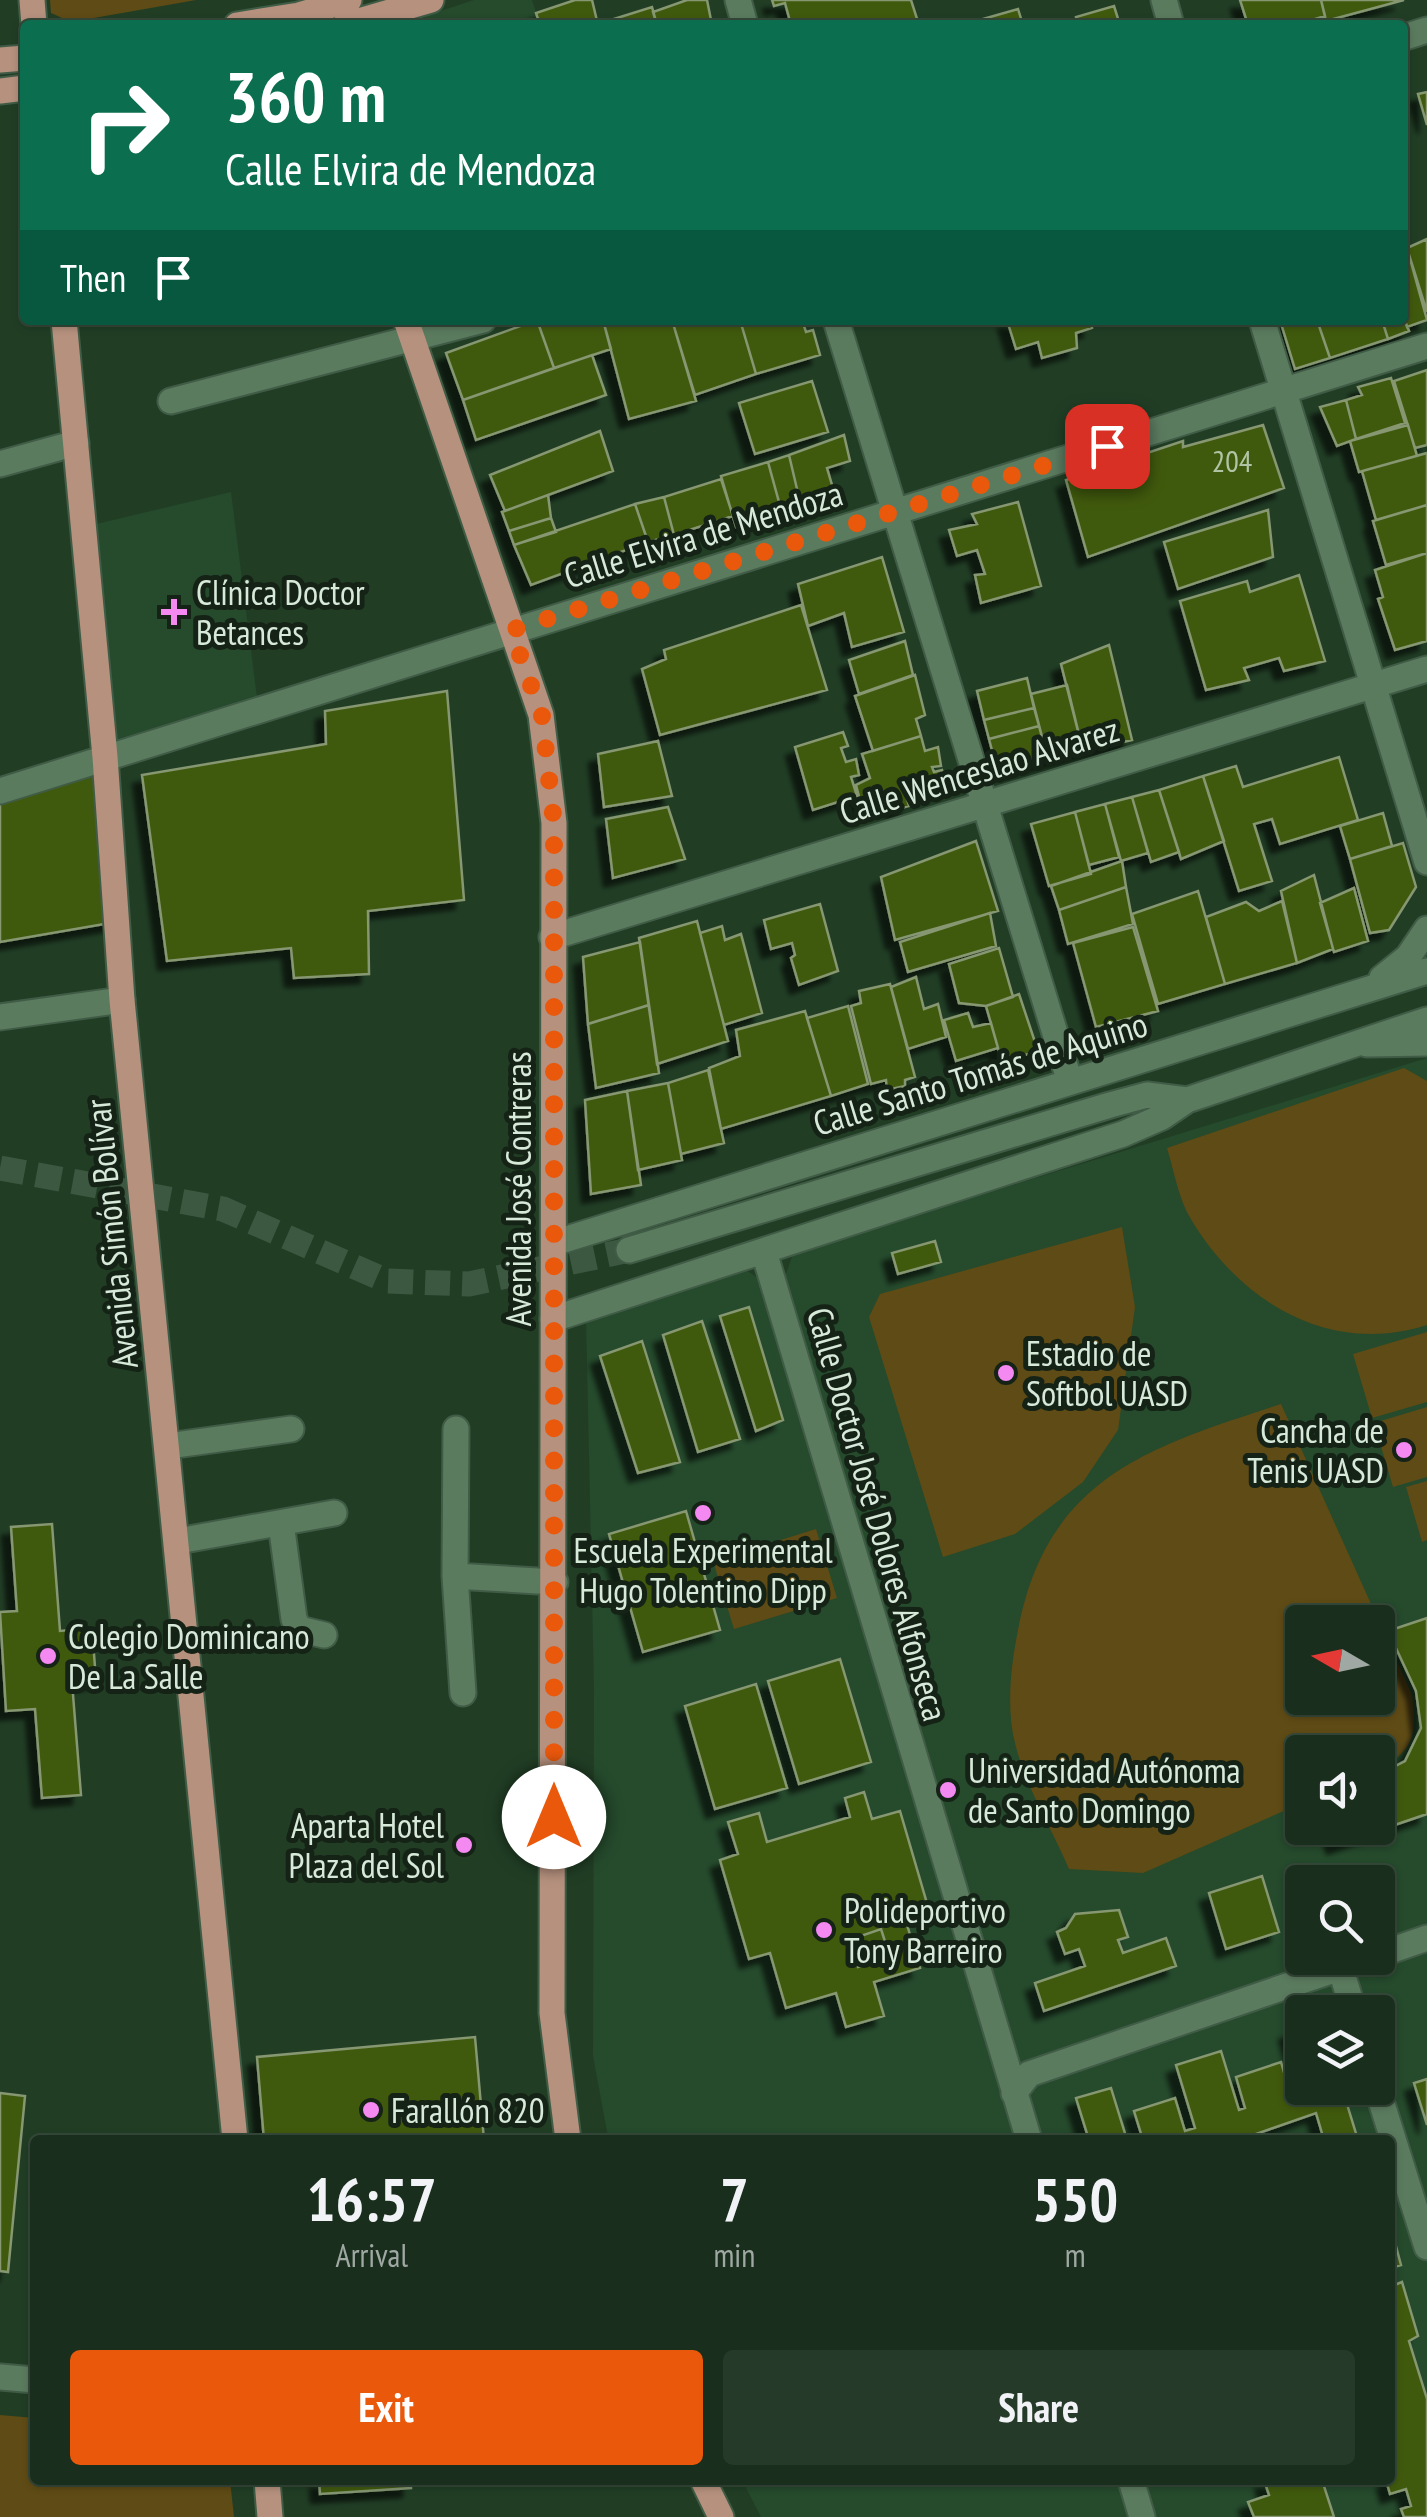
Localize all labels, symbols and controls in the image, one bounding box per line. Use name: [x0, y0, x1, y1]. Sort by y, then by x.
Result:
text: 360 m: [225, 51, 386, 141]
icon: right: [60, 60, 190, 190]
text: Calle Elvira de Mendoza: [225, 139, 596, 197]
icon: arrive: [146, 250, 201, 305]
text: Then: [60, 253, 126, 302]
pin: [1065, 404, 1150, 489]
icon: arrive: [1080, 419, 1135, 474]
house number: 204: [1212, 441, 1252, 480]
street label: Calle Elvira de Mendoza: [558, 470, 848, 598]
place label: Clínica Doctor Betances: [196, 569, 365, 655]
marker: Clínica Doctor Betances: [161, 599, 187, 625]
street label: Calle Wenceslao Alvarez: [834, 706, 1124, 834]
street label: Calle Santo Tomás de Aquino: [807, 1000, 1153, 1146]
street label: Avenida José Contreras: [495, 1052, 541, 1326]
street label: Avenida Simón Bolívar: [74, 1097, 148, 1371]
street label: Calle Doctor José Dolores Alfonseca: [797, 1302, 959, 1726]
place label: Estadio de Softbol UASD: [1026, 1330, 1188, 1416]
marker: Estadio de Softbol UASD: [995, 1362, 1017, 1384]
place label: Cancha de Tenis UASD: [1247, 1407, 1384, 1493]
marker: Cancha de Tenis UASD: [1393, 1439, 1415, 1461]
marker: Escuela Experimental Hugo Tolentino Dipp: [692, 1502, 714, 1524]
place label: Escuela Experimental Hugo Tolentino Dipp: [573, 1527, 833, 1613]
north arrow: [1285, 1605, 1395, 1715]
map controls: [1285, 1605, 1395, 2105]
place label: Colegio Dominicano De La Salle: [68, 1613, 310, 1699]
marker: Colegio Dominicano De La Salle: [37, 1645, 59, 1667]
button: sound: [1285, 1735, 1395, 1845]
place label: Universidad Autónoma de Santo Domingo: [968, 1747, 1241, 1833]
position arrow: [502, 1765, 606, 1869]
marker: Universidad Autónoma de Santo Domingo: [937, 1779, 959, 1801]
place label: Aparta Hotel Plaza del Sol: [289, 1802, 444, 1888]
marker: Aparta Hotel Plaza del Sol: [453, 1834, 475, 1856]
button: search: [1285, 1865, 1395, 1975]
place label: Polideportivo Tony Barreiro: [844, 1887, 1006, 1973]
marker: Polideportivo Tony Barreiro: [813, 1919, 835, 1941]
button: layers: [1285, 1995, 1395, 2105]
place label: Farallón 820: [391, 2087, 545, 2133]
marker: Farallón 820: [360, 2099, 382, 2121]
text: 16:57: [307, 2160, 437, 2238]
text: 7: [720, 2160, 749, 2238]
text: 550: [1032, 2160, 1118, 2238]
text: Arrival: [336, 2234, 408, 2276]
text: min: [713, 2234, 755, 2276]
text: m: [1065, 2234, 1086, 2276]
button: Exit: [70, 2350, 703, 2465]
button: Share: [723, 2350, 1355, 2465]

